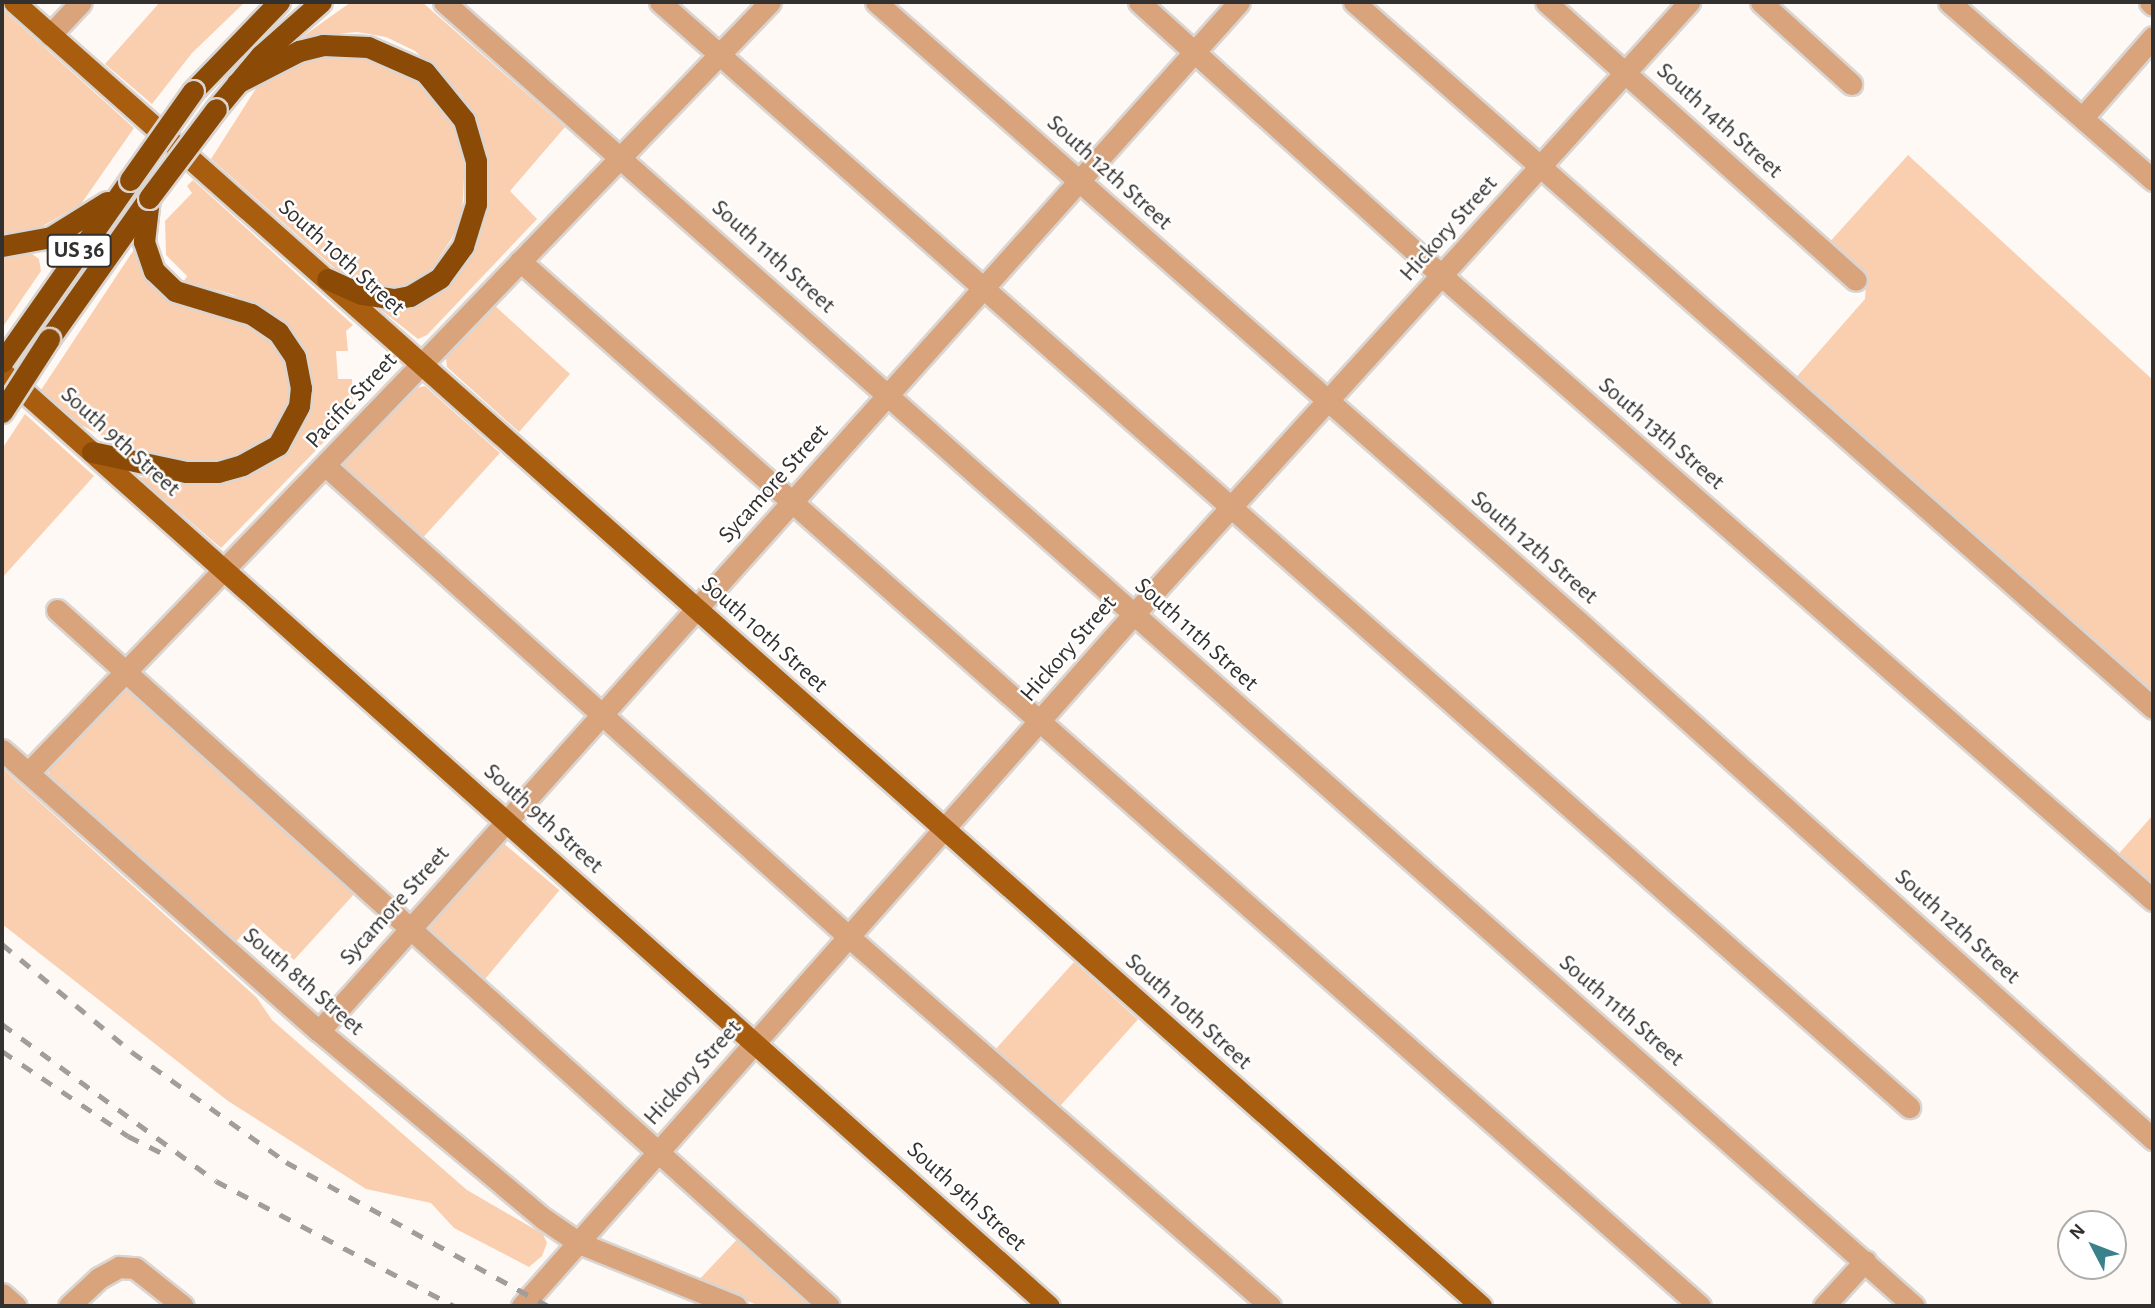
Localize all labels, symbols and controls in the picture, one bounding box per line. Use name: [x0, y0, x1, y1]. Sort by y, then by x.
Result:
street label: South 14th Street: [1650, 57, 1788, 185]
street label: South 12th Street: [1040, 109, 1178, 237]
street label: Hickory Street: [1394, 170, 1504, 288]
street label: South 10th Street: [272, 194, 410, 322]
street label: South 11th Street: [705, 194, 841, 320]
road number: US 36: [46, 232, 112, 270]
street label: Pacific Street: [300, 347, 404, 455]
street label: South 13th Street: [1592, 371, 1730, 497]
street label: South 9th Street: [54, 381, 186, 503]
street label: Sycamore Street: [713, 418, 835, 550]
street label: South 12th Street: [1465, 485, 1603, 611]
street label: South 10th Street: [695, 571, 833, 699]
street label: South 11th Street: [1128, 572, 1264, 698]
street label: Hickory Street: [1015, 590, 1123, 708]
street label: South 9th Street: [477, 758, 609, 880]
street label: Sycamore Street: [334, 840, 456, 972]
street label: South 12th Street: [1888, 863, 2026, 991]
street label: South 8th Street: [237, 922, 369, 1042]
street label: South 10th Street: [1119, 948, 1257, 1076]
street label: South 11th Street: [1553, 949, 1689, 1073]
street label: Hickory Street: [638, 1014, 748, 1132]
street label: South 9th Street: [900, 1136, 1032, 1258]
north arrow: [2057, 1210, 2127, 1280]
text: N: [2066, 1221, 2089, 1243]

